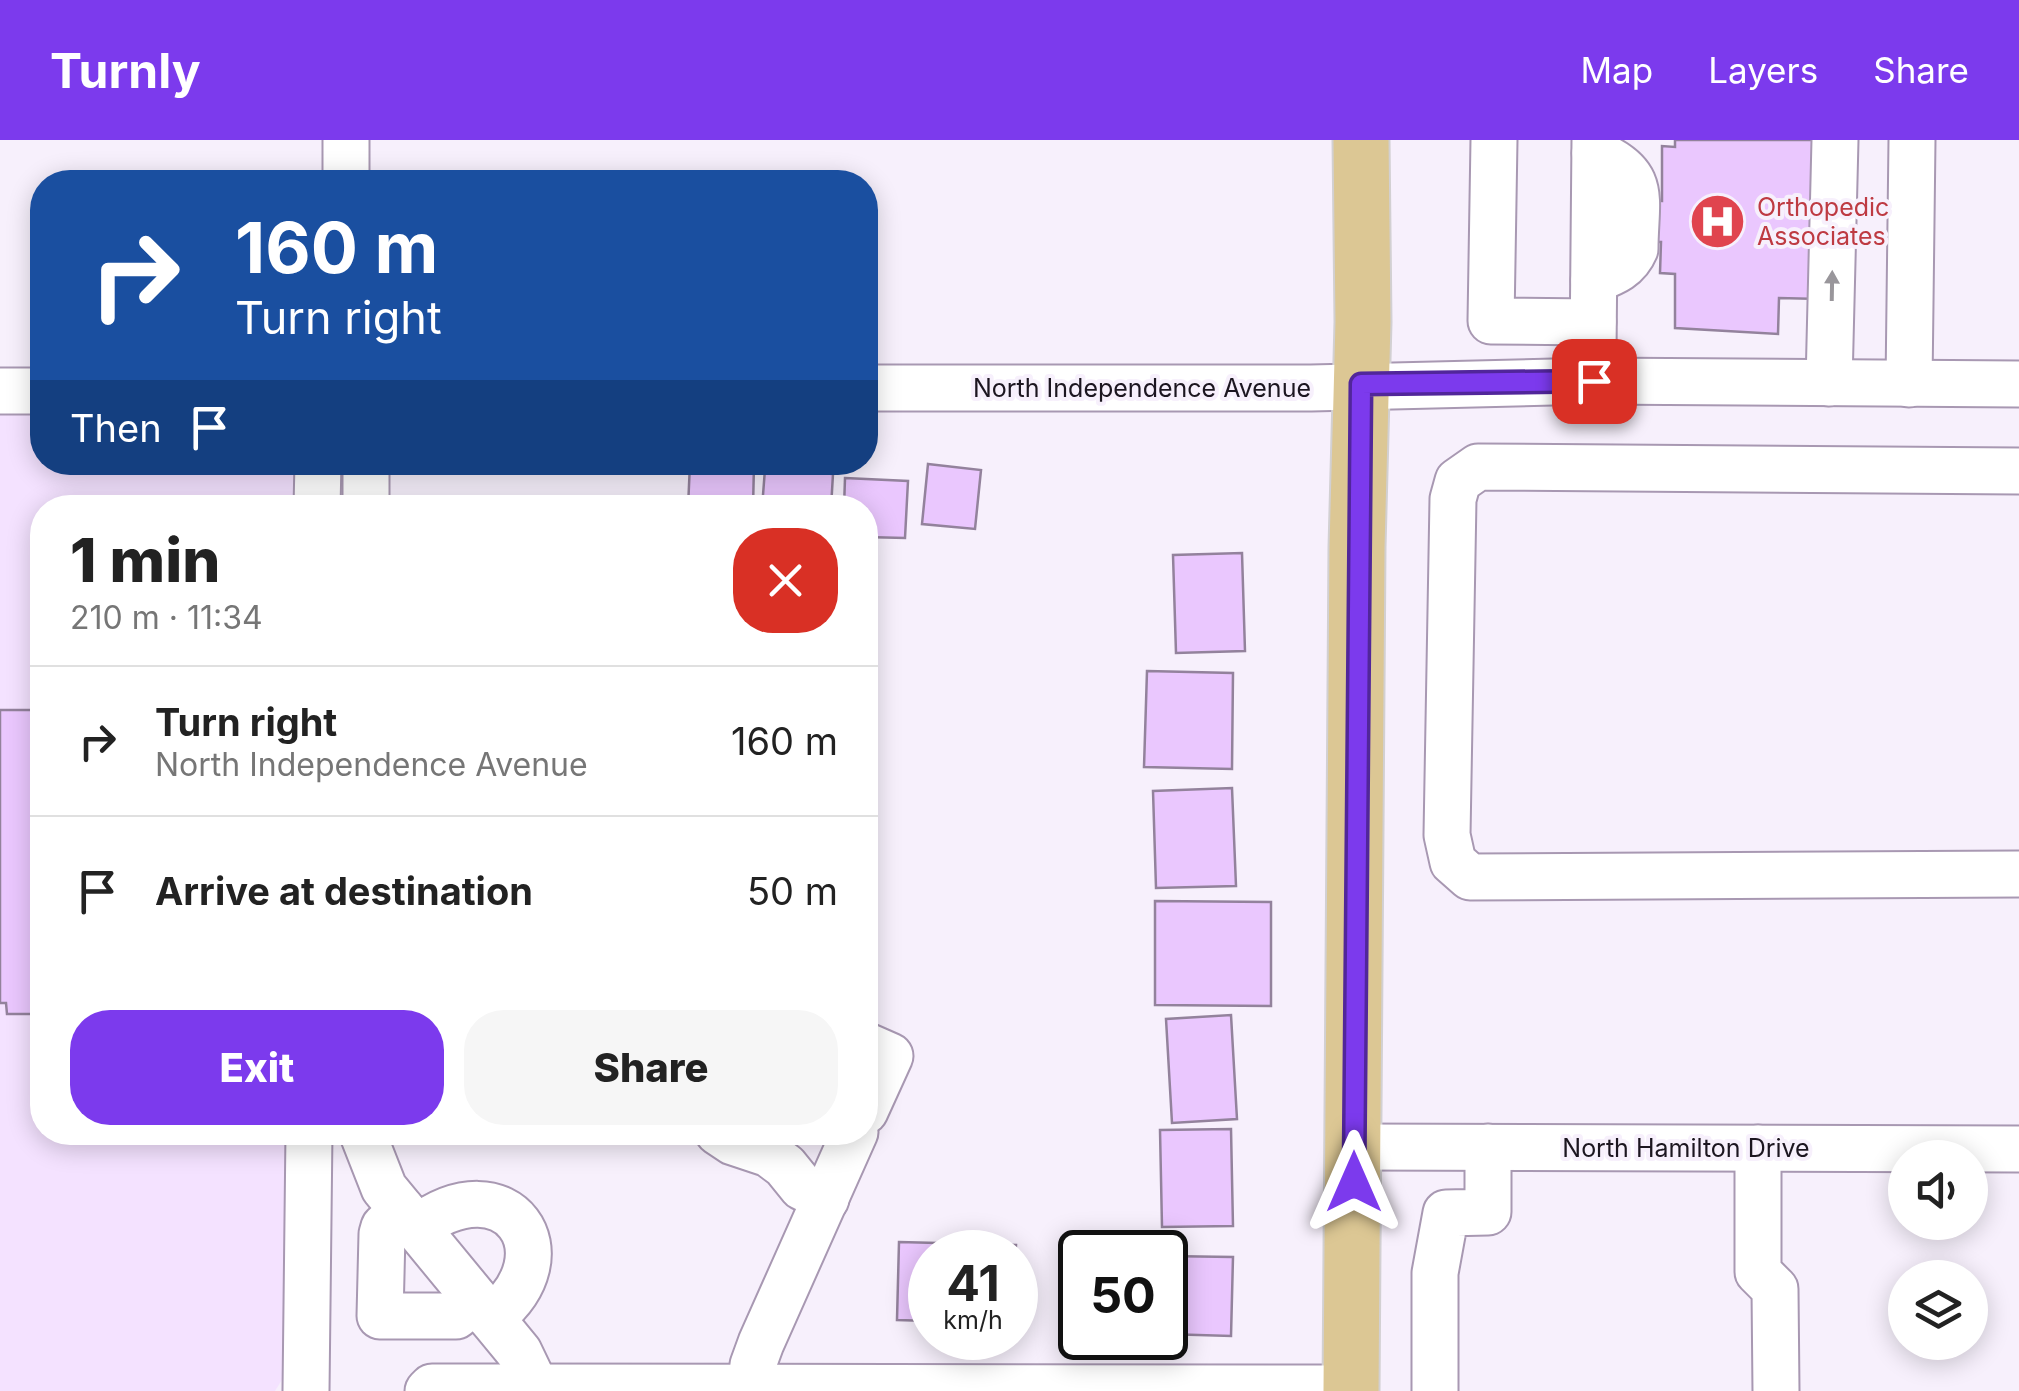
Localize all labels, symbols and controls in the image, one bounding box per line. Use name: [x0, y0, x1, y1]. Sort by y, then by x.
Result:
text: Turnly: [50, 41, 201, 100]
text: Map: [1581, 49, 1653, 91]
text: Layers: [1708, 49, 1818, 91]
text: Share: [1873, 49, 1969, 91]
hospital icon: Orthopedic Associates: [1688, 191, 1748, 251]
place label: Orthopedic Associates: [1757, 192, 1889, 251]
text: 160 m: [235, 205, 438, 290]
icon: right: [70, 210, 200, 340]
one-way arrow: [1824, 269, 1840, 301]
text: Turn right: [235, 290, 442, 345]
pin: [1552, 339, 1637, 424]
icon: arrive: [1567, 354, 1622, 409]
street label: North Independence Avenue: [973, 373, 1311, 403]
icon: arrive: [182, 400, 237, 455]
text: Then: [70, 405, 162, 451]
text: 1 min: [70, 524, 220, 596]
button: close: [733, 528, 838, 633]
text: 210 m · 11:34: [70, 598, 263, 637]
text: Turn right: [155, 699, 337, 745]
icon: right: [70, 714, 125, 769]
text: 160 m: [731, 718, 838, 764]
text: North Independence Avenue: [155, 745, 588, 784]
icon: arrive: [70, 864, 125, 919]
text: Arrive at destination: [155, 868, 533, 914]
text: 50 m: [747, 868, 838, 914]
button: Exit: [70, 1010, 444, 1125]
button: Share: [464, 1010, 838, 1125]
position arrow: [1302, 1130, 1406, 1234]
street label: North Hamilton Drive: [1562, 1133, 1810, 1163]
map controls: [1888, 1140, 1988, 1360]
button: sound: [1888, 1140, 1988, 1240]
speed limit sign: 50: [1058, 1230, 1188, 1360]
text: 41: [946, 1253, 1000, 1313]
button: layers: [1888, 1260, 1988, 1360]
text: km/h: [943, 1305, 1003, 1335]

